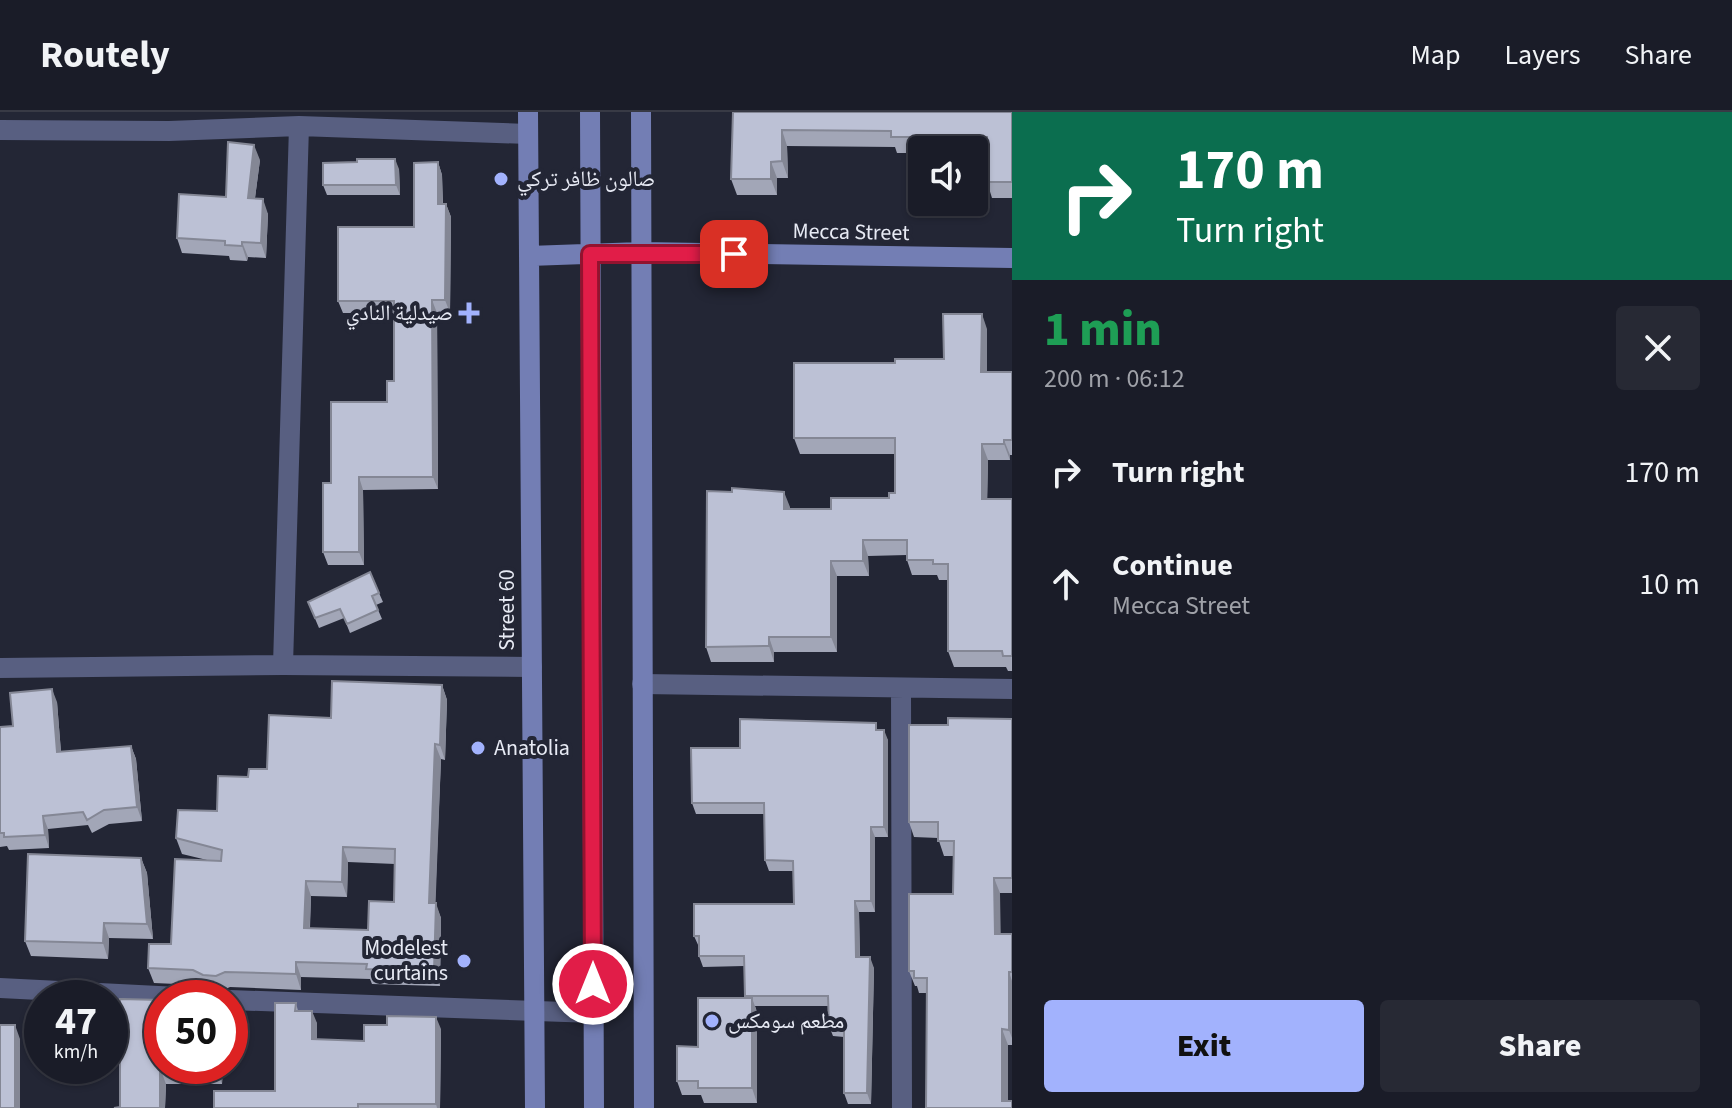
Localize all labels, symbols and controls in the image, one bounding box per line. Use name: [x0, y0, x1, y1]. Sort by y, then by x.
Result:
text: Routely: [40, 28, 170, 82]
text: Map: [1410, 35, 1460, 75]
text: Layers: [1504, 35, 1580, 75]
text: Share: [1624, 35, 1692, 75]
text: 170 m: [1176, 131, 1324, 210]
map controls: [908, 136, 988, 216]
button: sound: [908, 136, 988, 216]
icon: right: [1044, 144, 1148, 248]
place label: صالون ظافر تركي: [517, 163, 655, 196]
marker: صالون ظافر تركي: [492, 170, 510, 188]
text: Turn right: [1176, 205, 1324, 256]
street label: Mecca Street: [792, 215, 910, 249]
pin: [700, 220, 768, 288]
icon: arrive: [712, 232, 756, 276]
text: 1 min: [1044, 296, 1162, 364]
place label: صيدلية النادي: [346, 297, 453, 330]
marker: صيدلية النادي: [460, 304, 478, 322]
button: close: [1616, 306, 1700, 390]
text: 200 m · 06:12: [1044, 360, 1185, 397]
icon: right: [1044, 450, 1088, 494]
text: Turn right: [1112, 451, 1244, 494]
text: 170 m: [1624, 451, 1700, 494]
text: Continue: [1112, 544, 1233, 587]
icon: ahead: [1044, 562, 1088, 606]
text: 10 m: [1639, 563, 1700, 606]
street label: Street 60: [491, 569, 523, 651]
text: Mecca Street: [1112, 587, 1250, 624]
place label: Anatolia: [494, 732, 570, 764]
marker: Anatolia: [469, 739, 487, 757]
place label: Modelest curtains: [364, 932, 449, 989]
position arrow: [551, 942, 635, 1026]
marker: Modelest curtains: [455, 952, 473, 970]
speed limit sign: 50: [144, 980, 248, 1084]
text: 47: [55, 993, 97, 1050]
button: Exit: [1044, 1000, 1364, 1092]
button: Share: [1380, 1000, 1700, 1092]
place label: مطعم سومكس: [728, 1005, 844, 1037]
marker: مطعم سومكس: [703, 1012, 721, 1030]
text: km/h: [54, 1038, 98, 1066]

